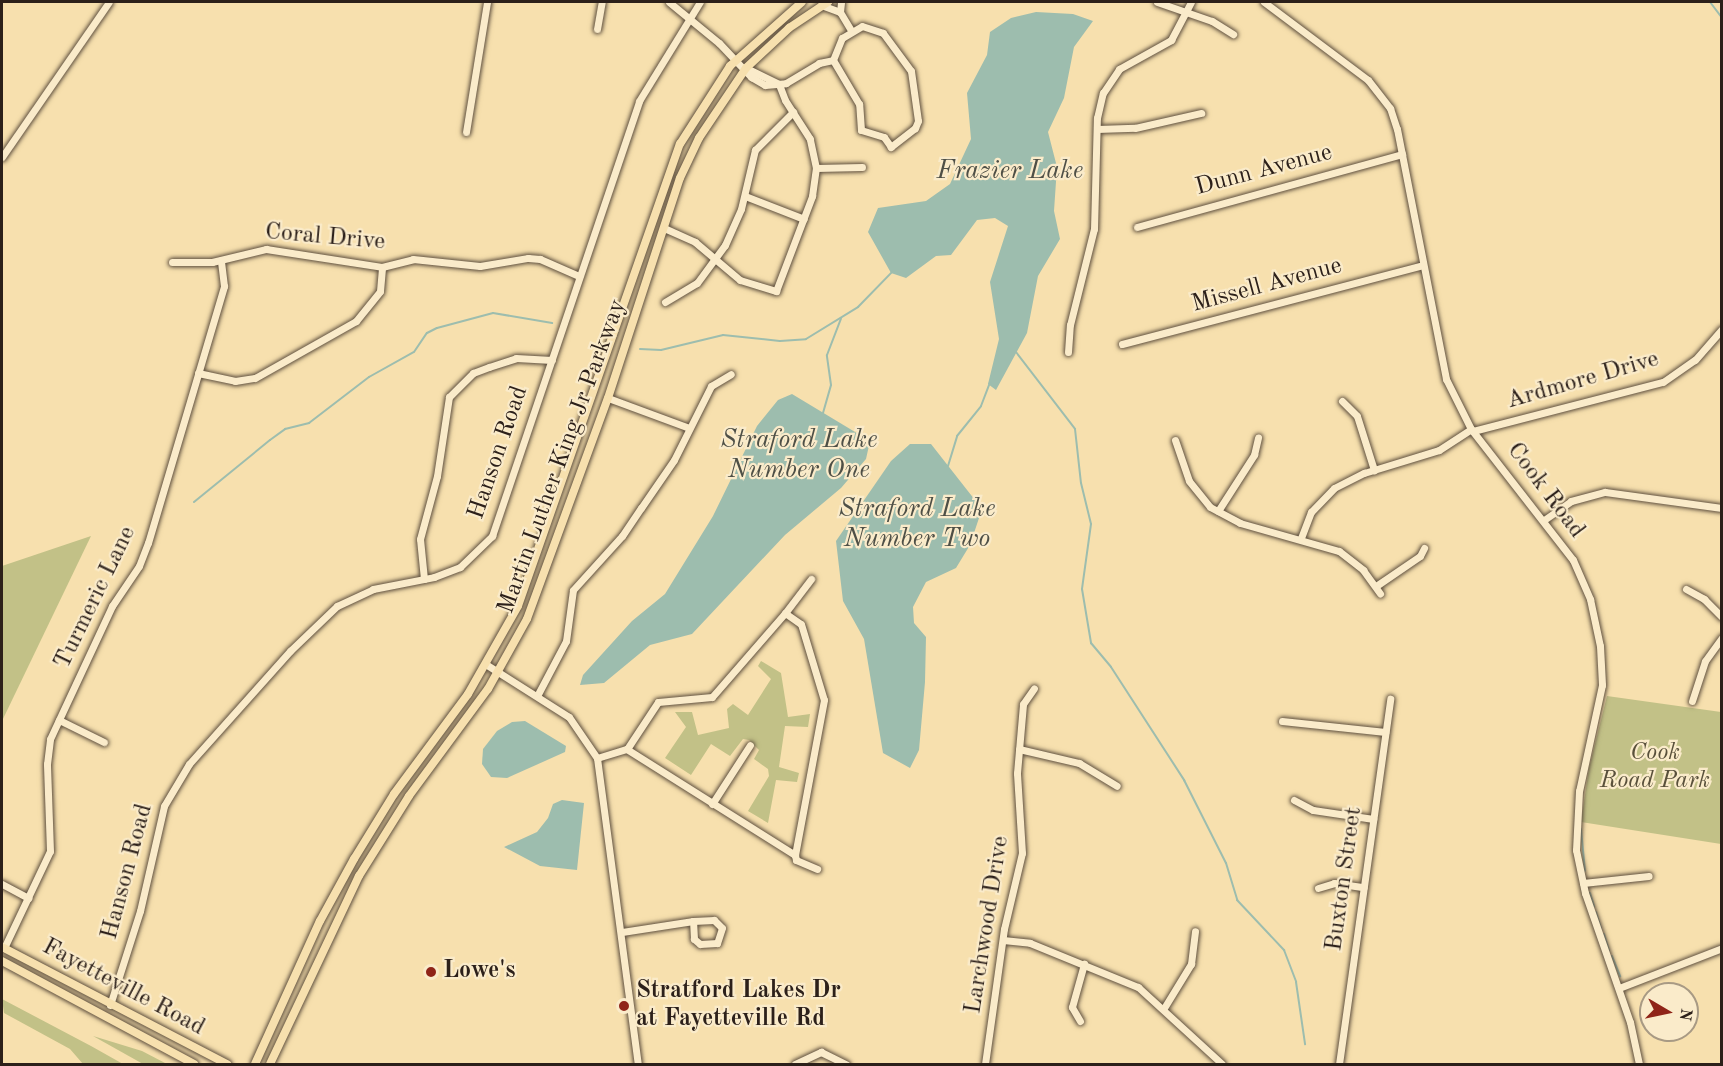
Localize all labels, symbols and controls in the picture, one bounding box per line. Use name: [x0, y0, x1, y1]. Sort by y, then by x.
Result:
street label: Dunn Avenue: [1192, 139, 1336, 203]
water label: Frazier Lake: [936, 156, 1084, 188]
street label: Coral Drive: [264, 218, 386, 258]
street label: Missell Avenue: [1189, 252, 1345, 320]
street label: Martin Luther King Jr Parkway: [493, 296, 633, 618]
street label: Ardmore Drive: [1504, 346, 1662, 416]
street label: Hanson Road: [463, 383, 535, 523]
water label: Straford Lake Number One: [720, 425, 878, 486]
street label: Cook Road: [1500, 437, 1590, 545]
water label: Straford Lake Number Two: [838, 494, 996, 556]
street label: Turmeric Lane: [49, 522, 143, 674]
park label: Cook Road Park: [1600, 740, 1710, 796]
street label: Hanson Road: [96, 801, 160, 943]
street label: Buxton Street: [1321, 805, 1369, 953]
street label: Larchwood Drive: [960, 834, 1016, 1016]
street label: Fayetteville Road: [37, 933, 209, 1043]
place label: Lowe's: [443, 958, 515, 986]
marker: Lowe's: [424, 965, 438, 979]
place label: Stratford Lakes Dr at Fayetteville Rd: [636, 978, 841, 1034]
north arrow: [1639, 982, 1699, 1042]
marker: Stratford Lakes Dr at Fayetteville Rd: [617, 999, 631, 1013]
text: N: [1676, 1007, 1694, 1022]

